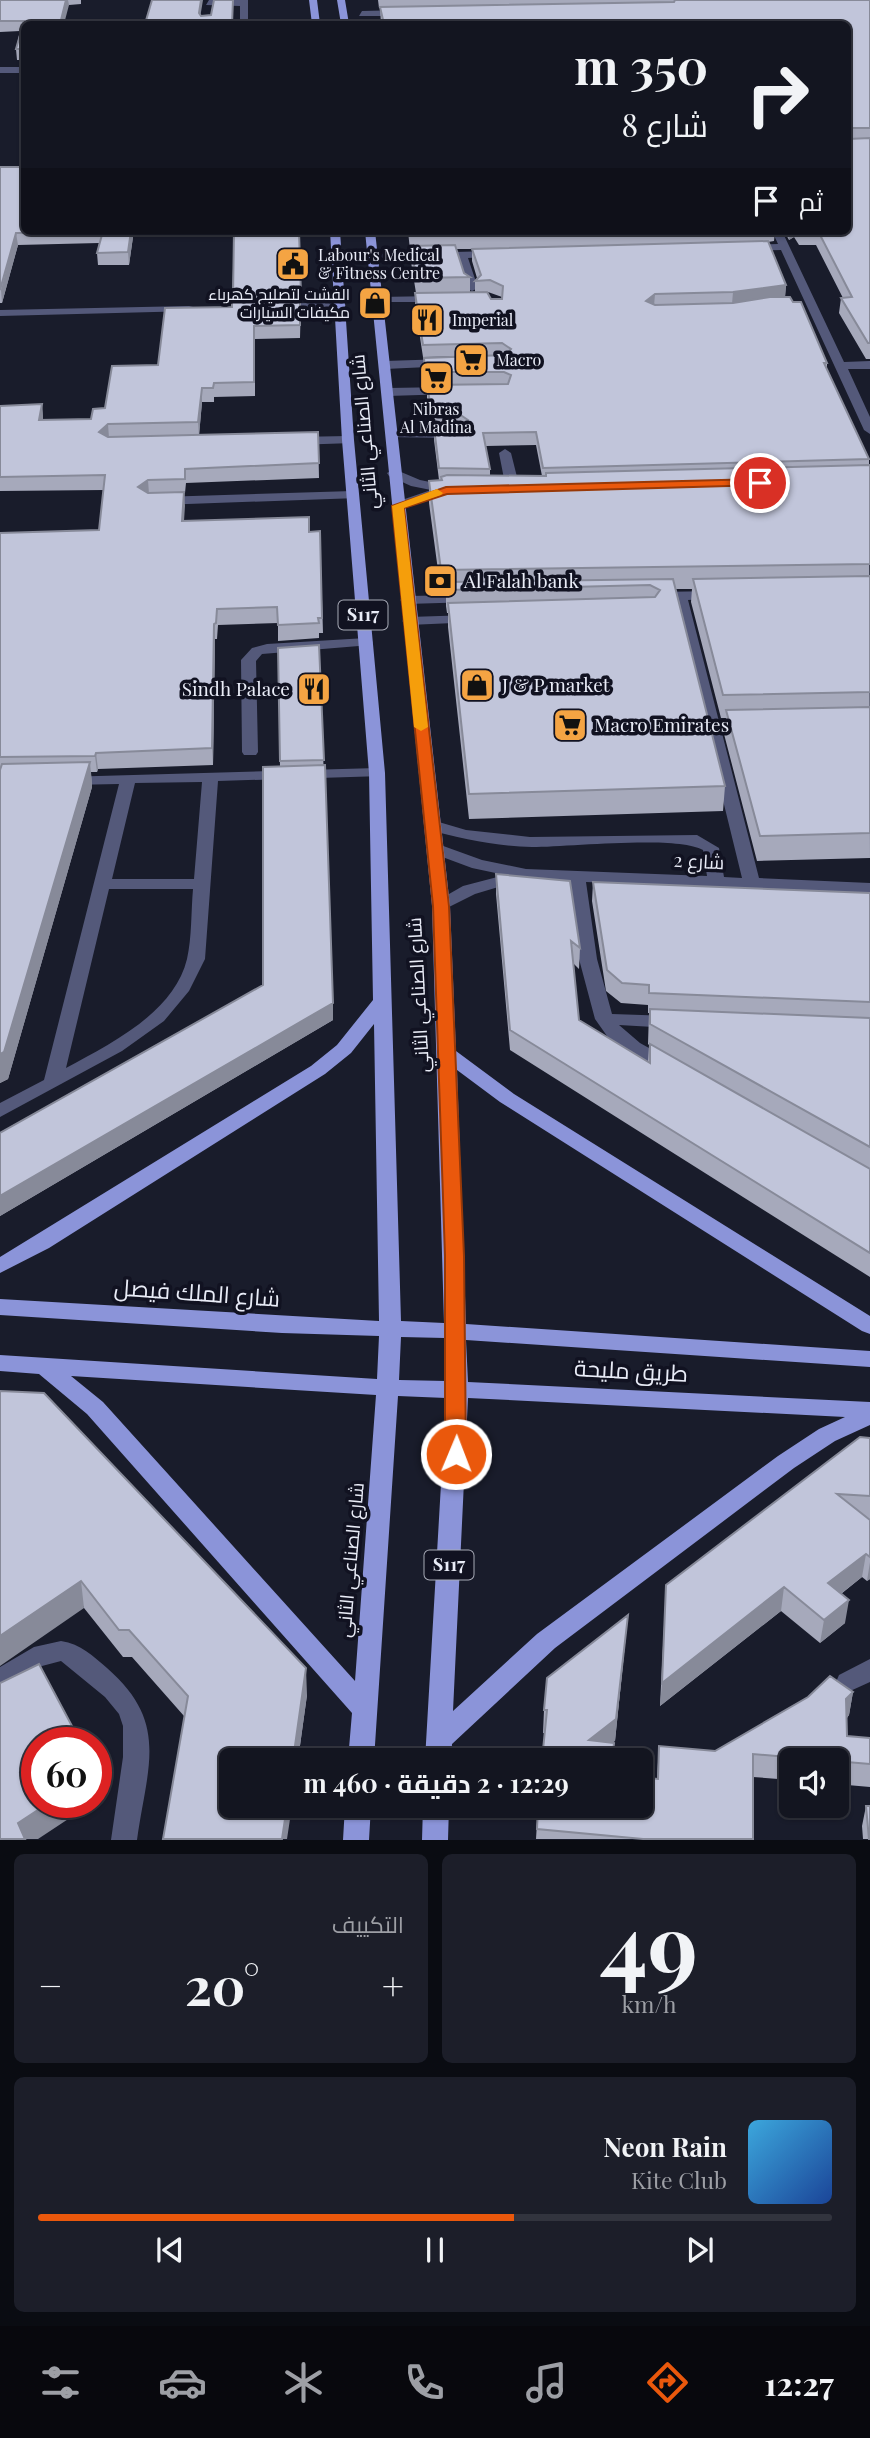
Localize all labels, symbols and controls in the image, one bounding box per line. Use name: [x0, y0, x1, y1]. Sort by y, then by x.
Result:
text: 350 m: [574, 32, 708, 97]
icon: right: [732, 49, 823, 140]
text: شارع 8: [621, 102, 708, 145]
icon: arrive: [747, 182, 785, 220]
text: ثم: [799, 183, 823, 218]
place label: Labour's Medical & Fitness Centre: [318, 244, 440, 283]
public building icon: Labour's Medical & Fitness Centre: [274, 245, 312, 283]
place label: الفشت لتصلیح کھرباء مکیفات السیارات: [208, 283, 350, 322]
shop icon: الفشت لتصلیح کھرباء مکیفات السیارات: [356, 284, 394, 322]
restaurant icon: Imperial: [408, 301, 446, 339]
place label: Imperial: [452, 309, 514, 330]
supermarket icon: Macro: [452, 341, 490, 379]
place label: Macro: [496, 349, 541, 370]
street label: شارع الصناعي الثاني: [343, 353, 386, 511]
supermarket icon: Nibras Al Madina: [417, 359, 455, 397]
place label: Nibras Al Madina: [399, 398, 472, 437]
pin: [730, 453, 790, 513]
icon: arrive: [741, 464, 779, 502]
bank icon: Al Falah bank: [421, 562, 459, 600]
place label: Al Falah bank: [463, 567, 579, 593]
road number: S117: [338, 600, 388, 630]
shop icon: J & P market: [458, 666, 496, 704]
restaurant icon: Sindh Palace: [295, 670, 333, 708]
place label: J & P market: [501, 671, 610, 697]
place label: Sindh Palace: [182, 675, 290, 701]
supermarket icon: Macro Emirates: [551, 706, 589, 744]
place label: Macro Emirates: [594, 711, 729, 737]
street label: شارع 2: [673, 846, 725, 876]
street label: شارع الصناعي الثاني: [400, 917, 437, 1073]
street label: شارع الملك فيصل: [113, 1270, 281, 1315]
street label: طريق مليحة: [573, 1351, 689, 1388]
position arrow: [419, 1417, 493, 1491]
street label: شارع الصناعي الثاني: [329, 1481, 372, 1639]
road number: S117: [424, 1550, 474, 1580]
speed limit sign: 60: [21, 1727, 112, 1818]
map controls: [779, 1748, 849, 1818]
button: sound: [779, 1748, 849, 1818]
text: 12:29 · 2 دقيقة · 460 m: [303, 1765, 569, 1800]
text: 49: [600, 1882, 698, 2003]
text: التكييف: [332, 1908, 404, 1939]
text: 20°: [185, 1950, 260, 2019]
text: −: [38, 1959, 63, 2010]
text: +: [382, 1959, 404, 2010]
text: km/h: [621, 1988, 677, 2019]
text: Neon Rain: [603, 2129, 727, 2164]
text: Kite Club: [631, 2164, 727, 2195]
icon: previous: [151, 2231, 189, 2269]
icon: pause: [416, 2231, 454, 2269]
icon: next: [681, 2231, 719, 2269]
icon: filters: [36, 2358, 85, 2407]
icon: car: [158, 2358, 207, 2407]
icon: climate: [279, 2358, 328, 2407]
icon: phone: [400, 2358, 449, 2407]
icon: music: [522, 2358, 571, 2407]
icon: directions: [643, 2358, 692, 2407]
text: 12:27: [764, 2361, 834, 2404]

